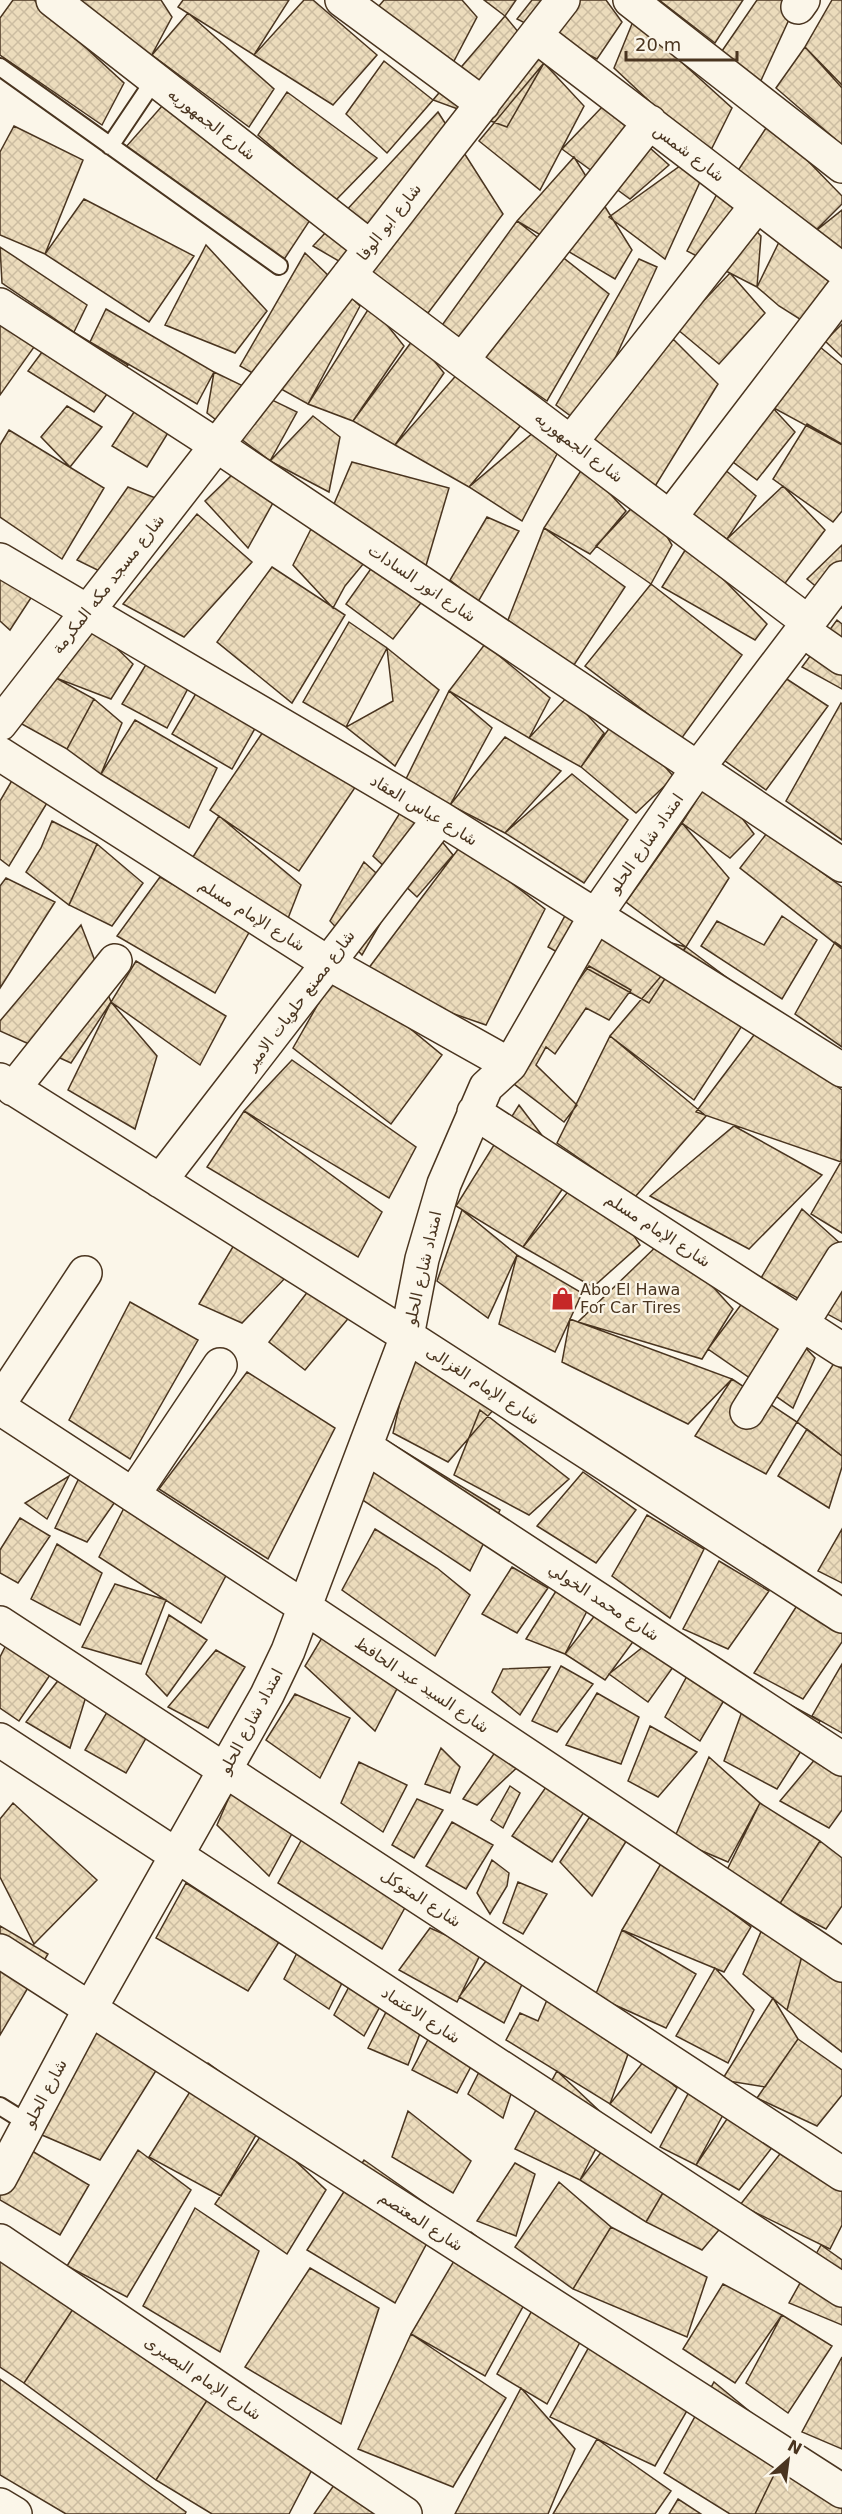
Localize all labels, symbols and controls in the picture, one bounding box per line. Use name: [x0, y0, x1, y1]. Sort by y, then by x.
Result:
scale bar: [626, 24, 737, 62]
text: 20 m: [635, 34, 681, 55]
street label: شارع الجمهوريه: [164, 84, 260, 165]
street label: شارع شمس: [649, 120, 728, 187]
street label: شارع ابو الوفا: [353, 180, 426, 265]
street label: شارع الجمهوريه: [530, 408, 627, 487]
street label: شارع مسجد مكه المكرمة: [48, 510, 169, 658]
street label: شارع انور السادات: [364, 540, 479, 627]
street label: شارع عباس العقاد: [366, 771, 481, 850]
street label: امتداد شارع الحلو: [604, 790, 688, 898]
street label: شارع الإمام مسلم: [195, 875, 309, 956]
street label: شارع مصنع حلويات الامير: [241, 926, 360, 1075]
street label: شارع الإمام مسلم: [601, 1189, 714, 1272]
street label: امتداد شارع الحلو: [400, 1209, 446, 1328]
place label: Abo El Hawa For Car Tires: [580, 1280, 681, 1317]
shop icon: Abo El Hawa For Car Tires: [549, 1285, 575, 1311]
street label: شارع الإمام الغزالى: [422, 1341, 543, 1430]
street label: شارع محمد الخولي: [544, 1559, 663, 1646]
street label: شارع السيد عبد الحافظ: [351, 1633, 493, 1738]
street label: امتداد شارع الحلو: [215, 1665, 288, 1778]
street label: شارع المتوكل: [377, 1865, 465, 1932]
street label: شارع الاعتماد: [378, 1983, 464, 2048]
street label: شارع الحلو: [19, 2056, 72, 2131]
street label: شارع المعتصم: [375, 2187, 467, 2256]
street label: شارع الإمام البصيرى: [140, 2332, 265, 2425]
north arrow: [758, 2430, 818, 2490]
text: N: [784, 2436, 805, 2459]

